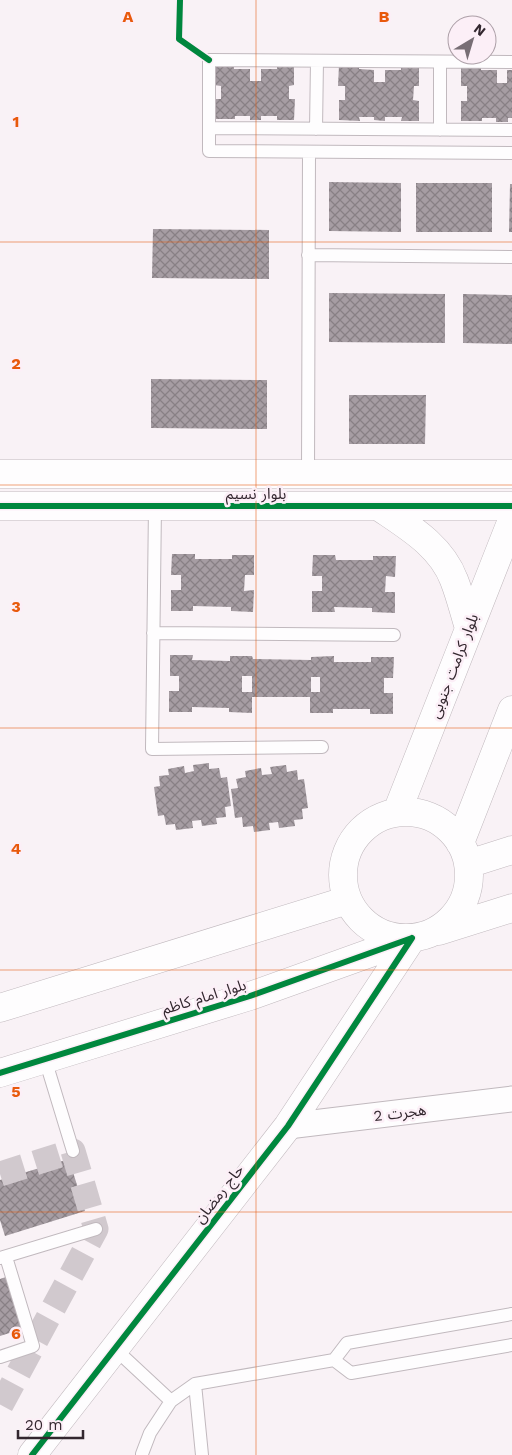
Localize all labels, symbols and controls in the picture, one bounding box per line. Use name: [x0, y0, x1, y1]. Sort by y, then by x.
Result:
text: A: [123, 7, 134, 26]
text: B: [379, 7, 390, 26]
north arrow: [447, 15, 497, 65]
text: N: [471, 20, 489, 39]
text: 1: [13, 112, 19, 131]
text: 2: [11, 354, 21, 373]
street label: بلوار نسیم: [226, 485, 286, 505]
text: 3: [11, 597, 21, 616]
street label: بلوار کرامت جنوبی: [426, 611, 482, 721]
text: 4: [11, 839, 21, 858]
street label: بلوار امام کاظم: [160, 976, 249, 1020]
text: 5: [11, 1082, 21, 1101]
street label: هجرت 2: [373, 1101, 427, 1125]
street label: حاج رمضان: [190, 1161, 250, 1229]
text: 6: [11, 1324, 21, 1343]
scale bar: [18, 1408, 82, 1440]
text: 20 m: [25, 1416, 63, 1434]

